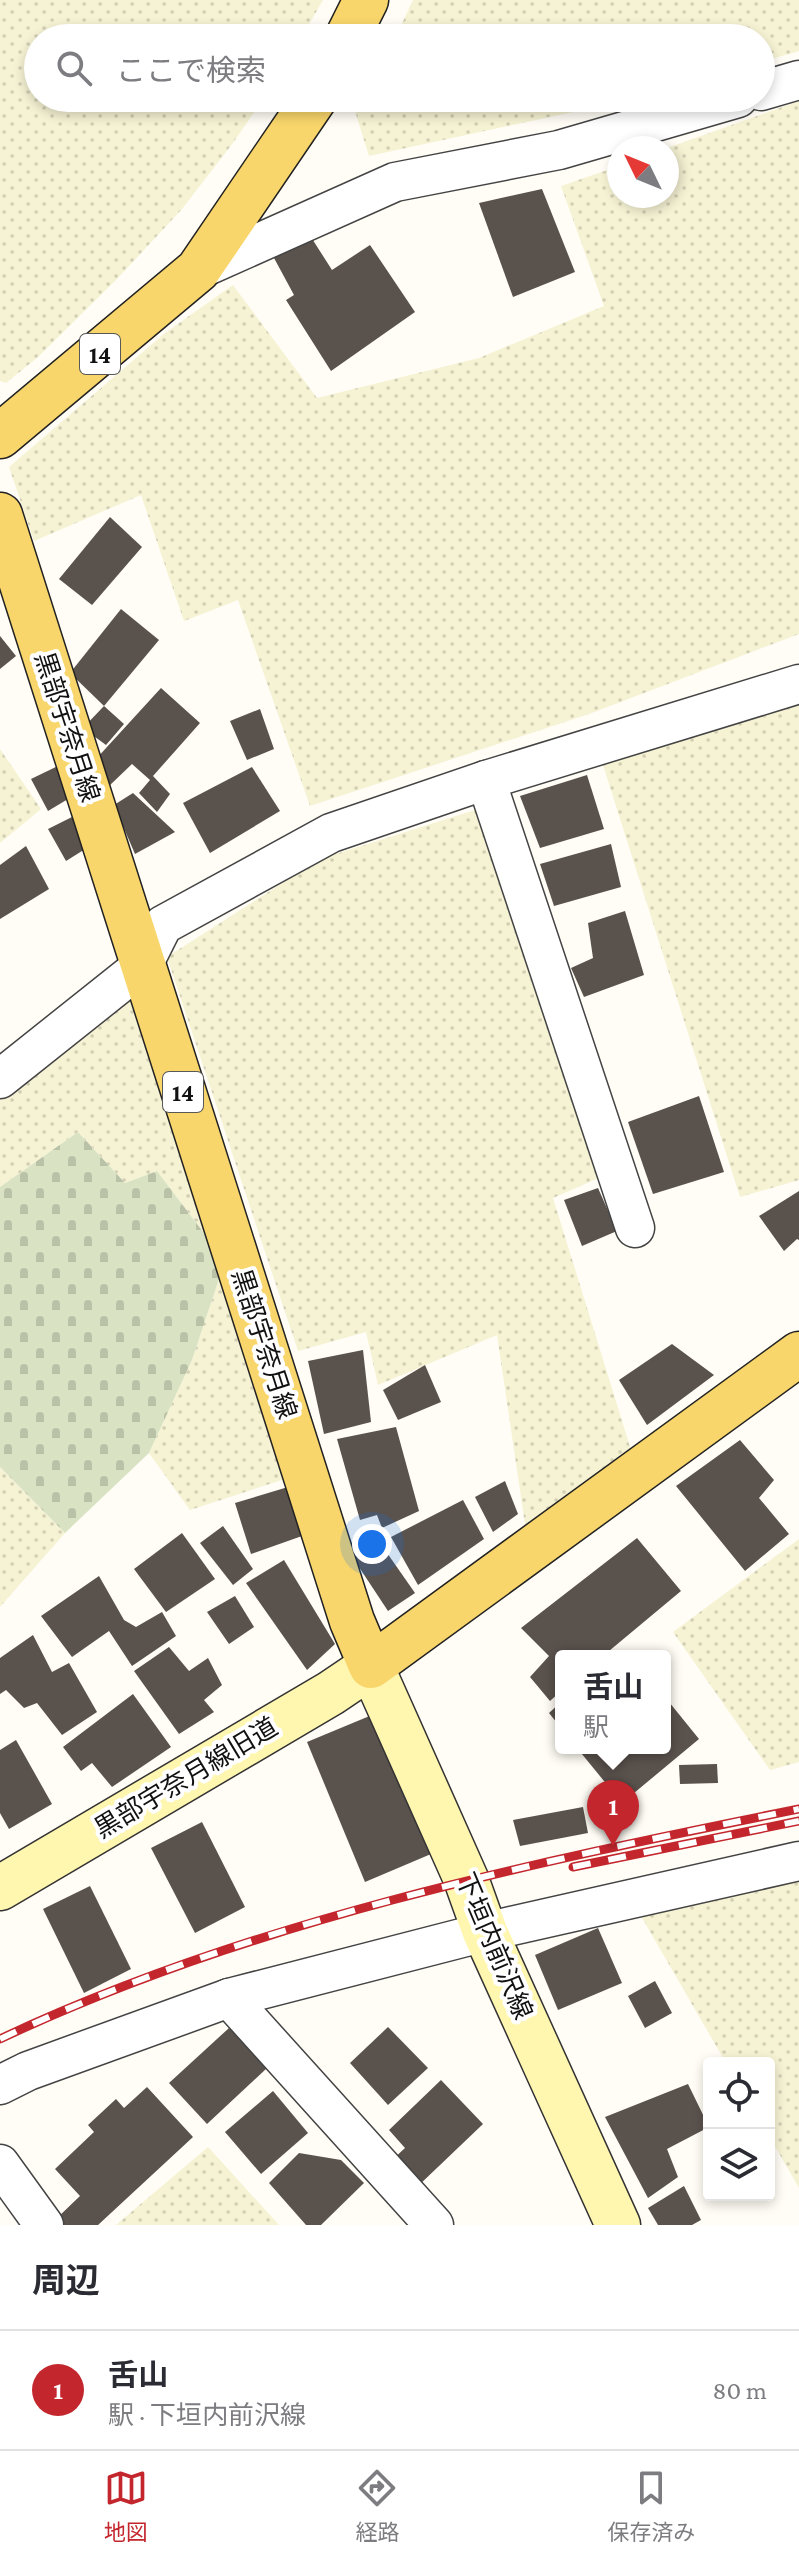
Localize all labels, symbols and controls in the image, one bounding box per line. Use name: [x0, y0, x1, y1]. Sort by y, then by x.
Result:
search box: [24, 24, 775, 112]
icon: search: [52, 46, 96, 90]
text: ここで検索: [116, 54, 266, 87]
north arrow: [607, 136, 679, 208]
road number: 14: [80, 334, 120, 374]
street label: 黒部宇奈月線: [29, 648, 105, 806]
road number: 14: [163, 1072, 203, 1112]
street label: 黒部宇奈月線: [226, 1265, 302, 1423]
your location: [352, 1524, 392, 1564]
popup: [555, 1650, 671, 1754]
text: 舌山: [583, 1670, 643, 1703]
street label: 黒部宇奈月線旧道: [89, 1712, 283, 1844]
text: 駅: [583, 1713, 609, 1742]
pin: 1: [587, 1780, 639, 1846]
street label: 下垣内前沢線: [450, 1869, 538, 2023]
map controls: [703, 2057, 775, 2201]
button: locate: [703, 2057, 775, 2129]
button: layers: [703, 2129, 775, 2201]
text: 周辺: [32, 2262, 100, 2299]
text: 舌山: [108, 2358, 168, 2391]
text: 1: [53, 2376, 63, 2405]
text: 80 m: [713, 2376, 767, 2405]
text: 駅 · 下垣内前沢線: [108, 2401, 306, 2430]
tab: 地図: [104, 2466, 148, 2546]
tab: 経路: [355, 2466, 399, 2546]
tab: 保存済み: [607, 2466, 695, 2546]

